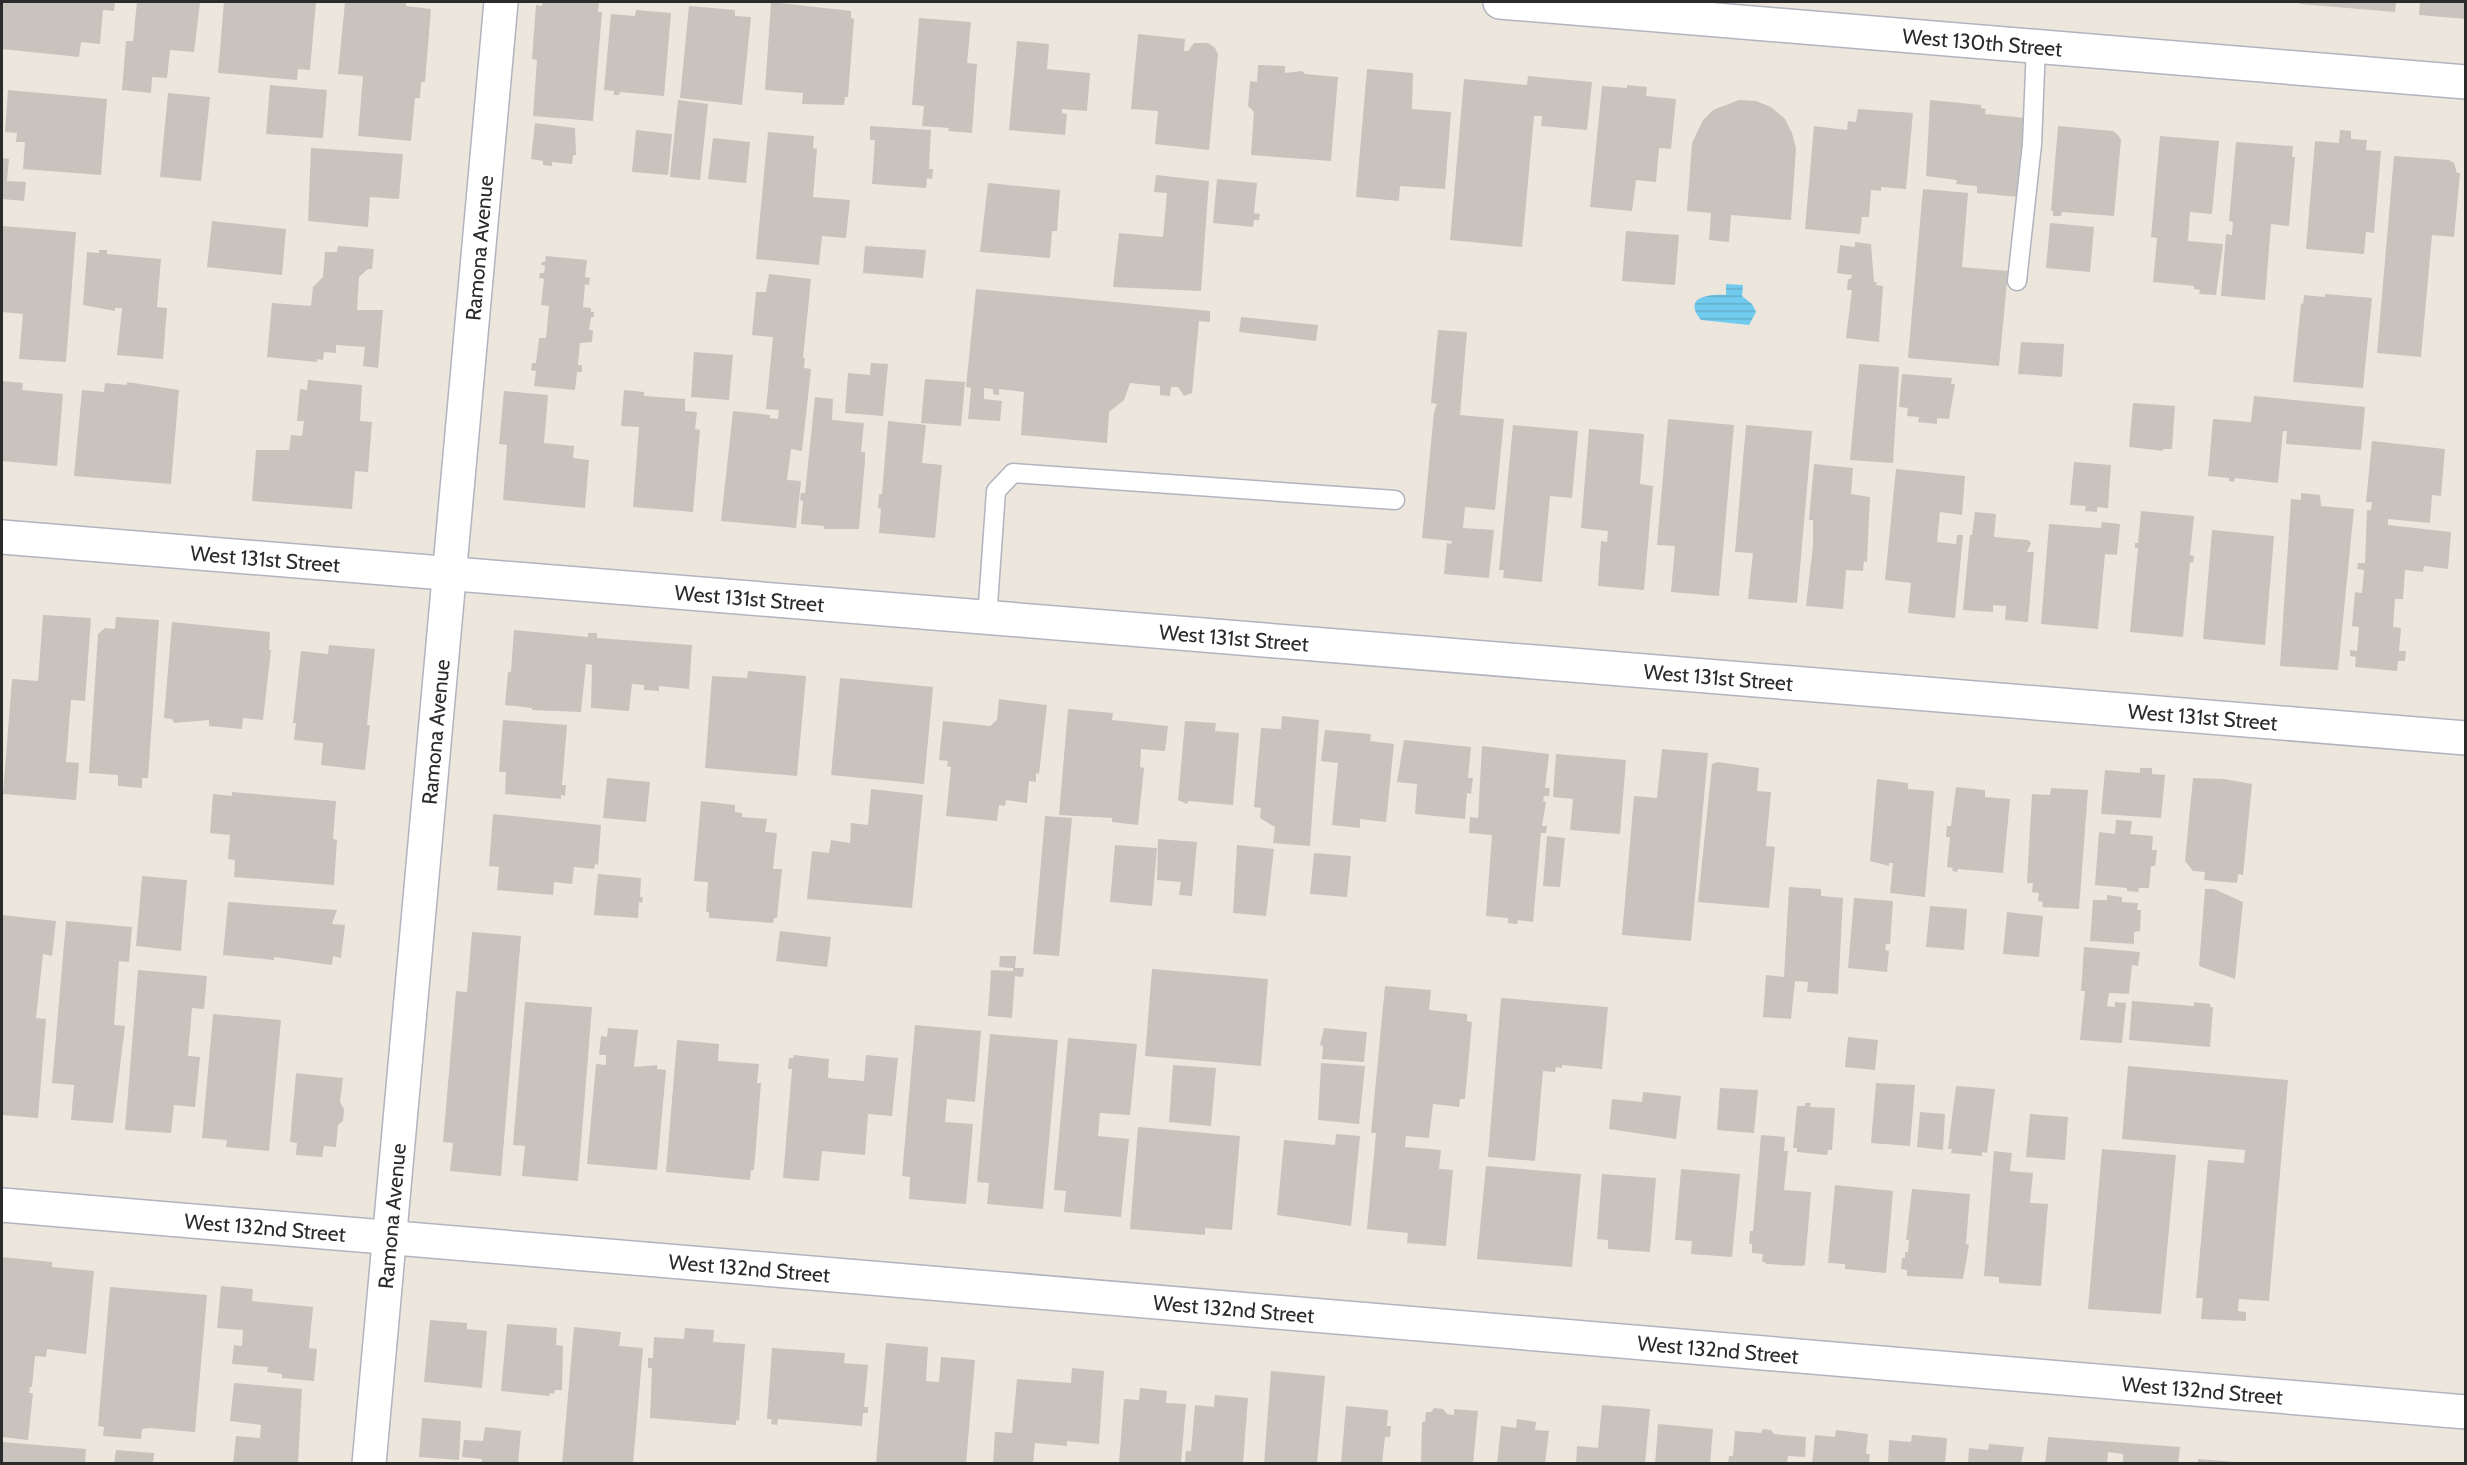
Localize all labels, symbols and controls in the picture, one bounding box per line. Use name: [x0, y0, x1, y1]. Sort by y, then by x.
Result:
street label: West 130th Street: [1901, 23, 2063, 61]
street label: Ramona Avenue: [460, 174, 498, 322]
street label: West 131st Street: [189, 540, 341, 577]
street label: West 131st Street: [674, 579, 825, 617]
street label: West 131st Street: [1158, 619, 1310, 656]
street label: Ramona Avenue: [416, 658, 454, 806]
street label: West 131st Street: [1643, 658, 1794, 696]
street label: West 131st Street: [2127, 698, 2278, 735]
street label: Ramona Avenue: [372, 1142, 410, 1290]
street label: West 132nd Street: [183, 1208, 347, 1246]
street label: West 132nd Street: [668, 1249, 831, 1287]
street label: West 132nd Street: [1152, 1289, 1315, 1328]
street label: West 132nd Street: [1636, 1330, 1800, 1368]
street label: West 132nd Street: [2121, 1371, 2284, 1409]

